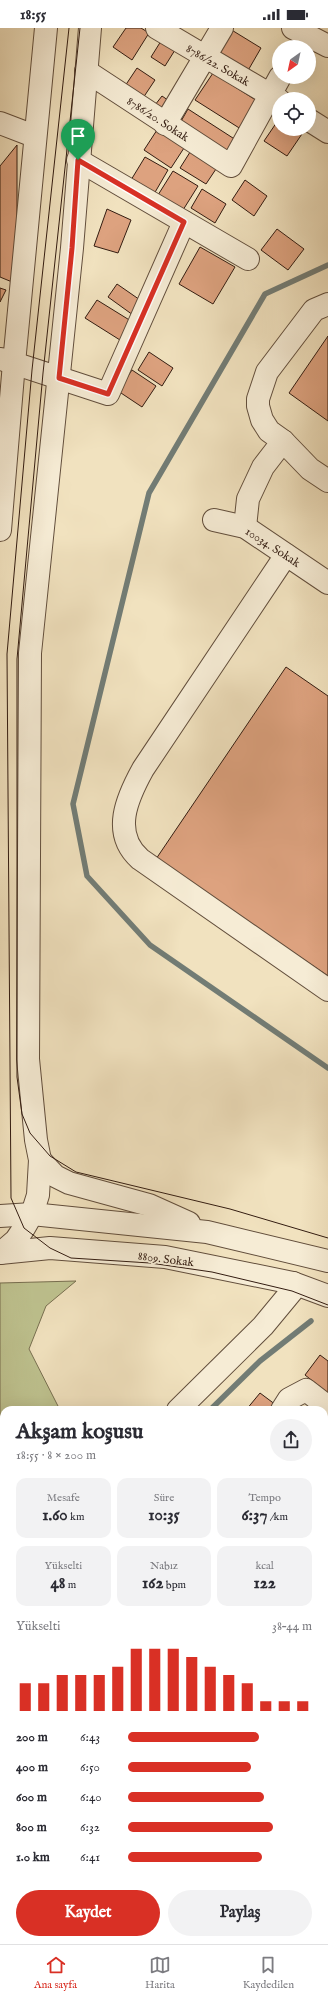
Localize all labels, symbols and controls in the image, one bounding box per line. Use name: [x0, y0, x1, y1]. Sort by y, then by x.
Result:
text: 18:55: [20, 5, 46, 24]
north arrow: [272, 40, 316, 84]
map controls: [272, 40, 316, 136]
street label: 8786/22. Sokak: [183, 41, 253, 90]
button: locate: [272, 92, 316, 136]
street label: 8786/20. Sokak: [124, 94, 192, 145]
pin: [61, 119, 95, 160]
icon: arrive: [67, 125, 89, 147]
street label: 10034. Sokak: [242, 524, 304, 571]
street label: 8809. Sokak: [137, 1249, 195, 1270]
text: Akşam koşusu: [16, 1418, 143, 1446]
button: share: [270, 1419, 312, 1461]
text: 18:55 · 8 × 200 m: [16, 1447, 96, 1464]
text: Mesafe: [47, 1491, 80, 1505]
text: Süre: [154, 1491, 174, 1505]
text: Tempo: [248, 1491, 281, 1505]
text: 1.60: [42, 1505, 68, 1526]
text: 10:35: [148, 1505, 180, 1526]
text: 6:37: [241, 1505, 267, 1526]
text: km: [68, 1510, 84, 1524]
text: /km: [267, 1510, 288, 1524]
text: Yükselti: [44, 1559, 82, 1573]
text: Nabız: [150, 1559, 178, 1573]
text: kcal: [255, 1559, 274, 1573]
text: 48: [50, 1573, 65, 1594]
text: 162: [142, 1573, 163, 1594]
text: 122: [254, 1573, 276, 1594]
text: m: [65, 1578, 76, 1592]
text: bpm: [163, 1578, 186, 1592]
text: Yükselti: [16, 1618, 61, 1635]
text: 38–44 m: [272, 1618, 312, 1635]
text: 200 m: [16, 1729, 48, 1746]
text: 6:43: [80, 1729, 100, 1746]
text: 400 m: [16, 1759, 48, 1776]
text: 6:50: [80, 1759, 100, 1776]
text: 600 m: [16, 1789, 47, 1806]
text: 6:40: [80, 1789, 102, 1806]
text: 800 m: [16, 1819, 47, 1836]
text: 6:32: [80, 1819, 100, 1836]
text: 1.0 km: [16, 1849, 50, 1866]
text: 6:41: [80, 1849, 100, 1866]
button: Kaydet: [16, 1890, 160, 1936]
button: Paylaş: [168, 1890, 312, 1936]
tab: Ana sayfa: [34, 1954, 77, 1992]
tab: Harita: [145, 1954, 175, 1992]
tab: Kaydedilen: [243, 1954, 294, 1992]

